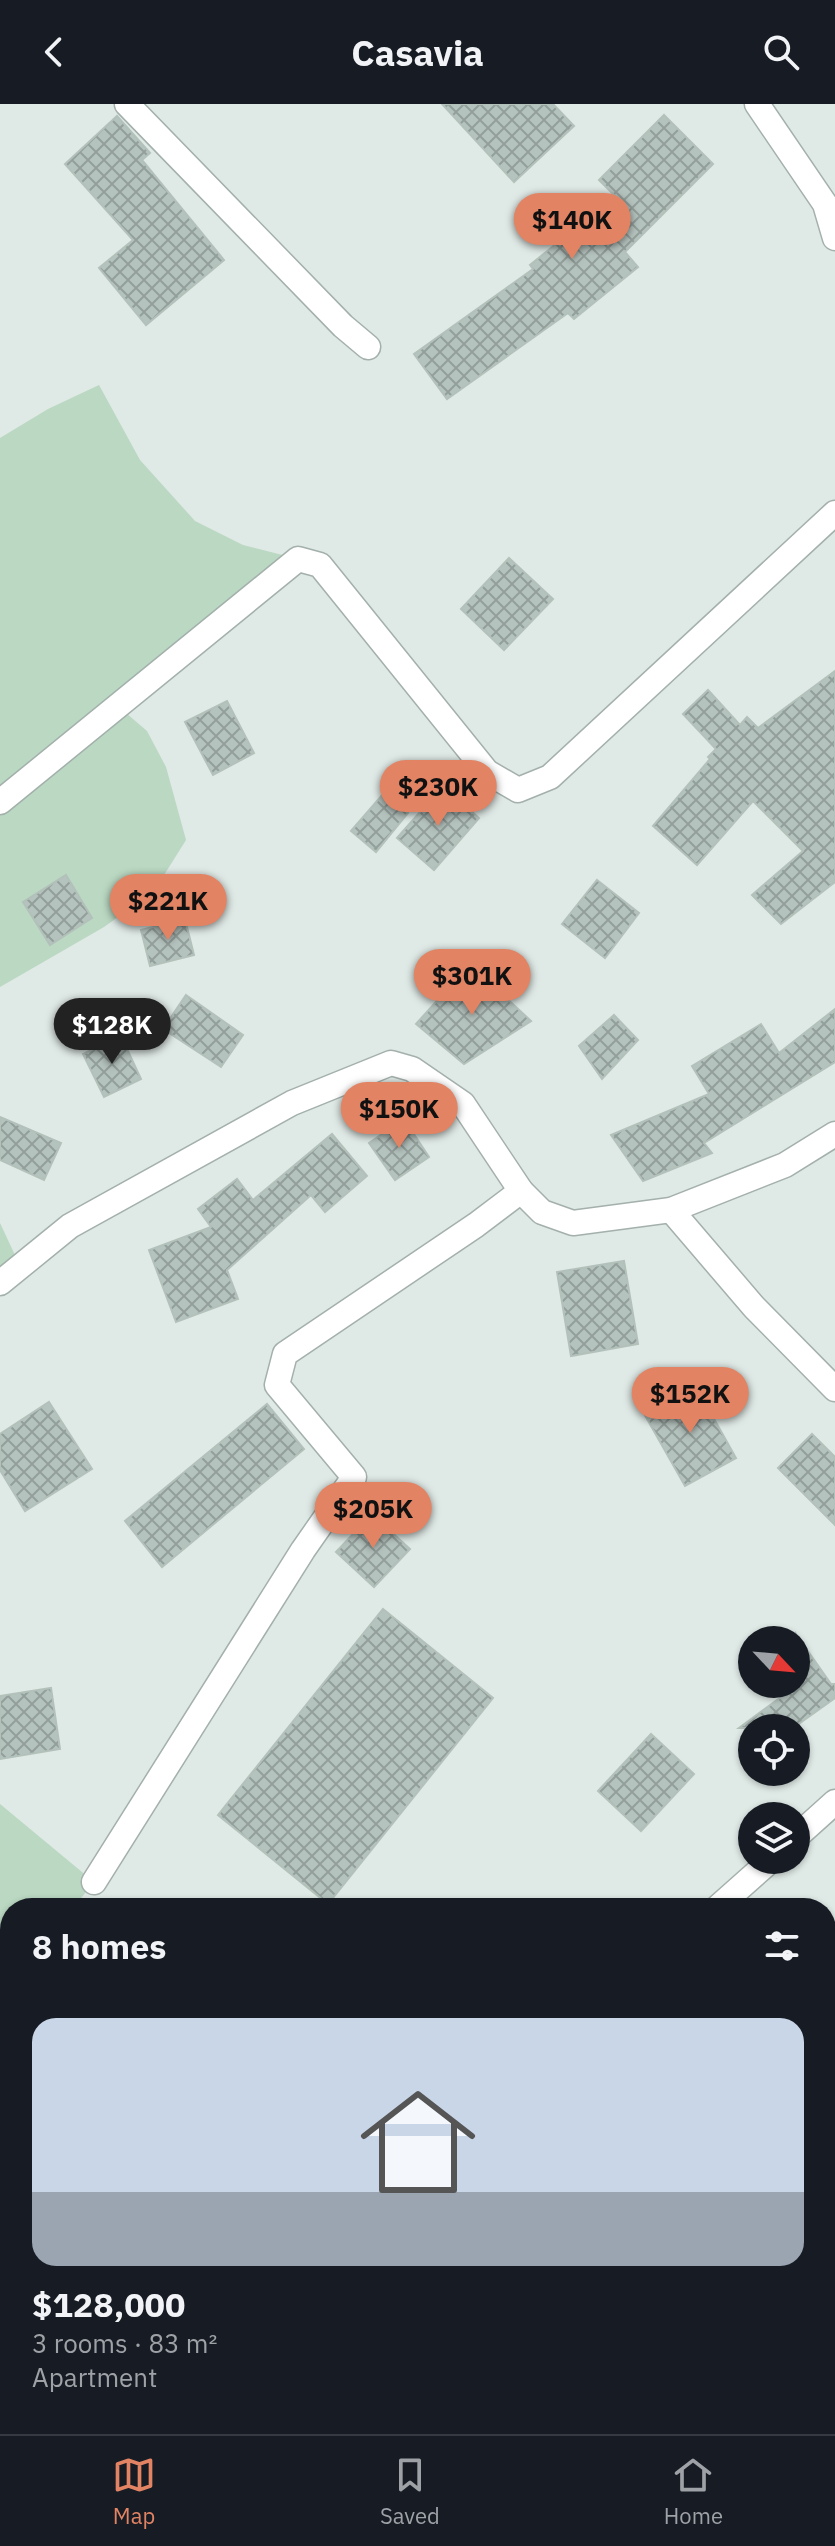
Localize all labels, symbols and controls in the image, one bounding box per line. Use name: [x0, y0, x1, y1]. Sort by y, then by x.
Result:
text: Casavia: [351, 29, 484, 76]
icon: back: [32, 30, 76, 74]
icon: search: [759, 30, 803, 74]
pin: $140K: [516, 193, 628, 261]
text: $140K: [532, 202, 612, 236]
pin: $230K: [382, 760, 494, 828]
text: $230K: [398, 769, 478, 803]
pin: $221K: [112, 874, 224, 942]
text: $221K: [128, 883, 208, 917]
pin: $301K: [416, 949, 528, 1017]
text: $301K: [432, 958, 512, 992]
pin: $128K: [56, 998, 168, 1066]
text: $128K: [72, 1007, 152, 1041]
pin: $150K: [343, 1082, 455, 1150]
text: $150K: [359, 1091, 439, 1125]
pin: $152K: [634, 1367, 746, 1435]
text: $152K: [650, 1376, 730, 1410]
pin: $205K: [317, 1482, 429, 1550]
text: $205K: [333, 1491, 413, 1525]
north arrow: [738, 1626, 810, 1698]
map controls: [738, 1626, 810, 1874]
button: locate: [738, 1714, 810, 1786]
button: layers: [738, 1802, 810, 1874]
text: 8 homes: [32, 1924, 167, 1968]
icon: filters: [760, 1924, 804, 1968]
icon: home: [346, 2070, 490, 2214]
text: $128,000: [32, 2282, 185, 2326]
text: 3 rooms · 83 m²: [32, 2326, 217, 2360]
text: Apartment: [32, 2360, 157, 2394]
tab: Map: [112, 2453, 156, 2530]
tab: Saved: [380, 2453, 440, 2530]
tab: Home: [664, 2453, 723, 2530]

